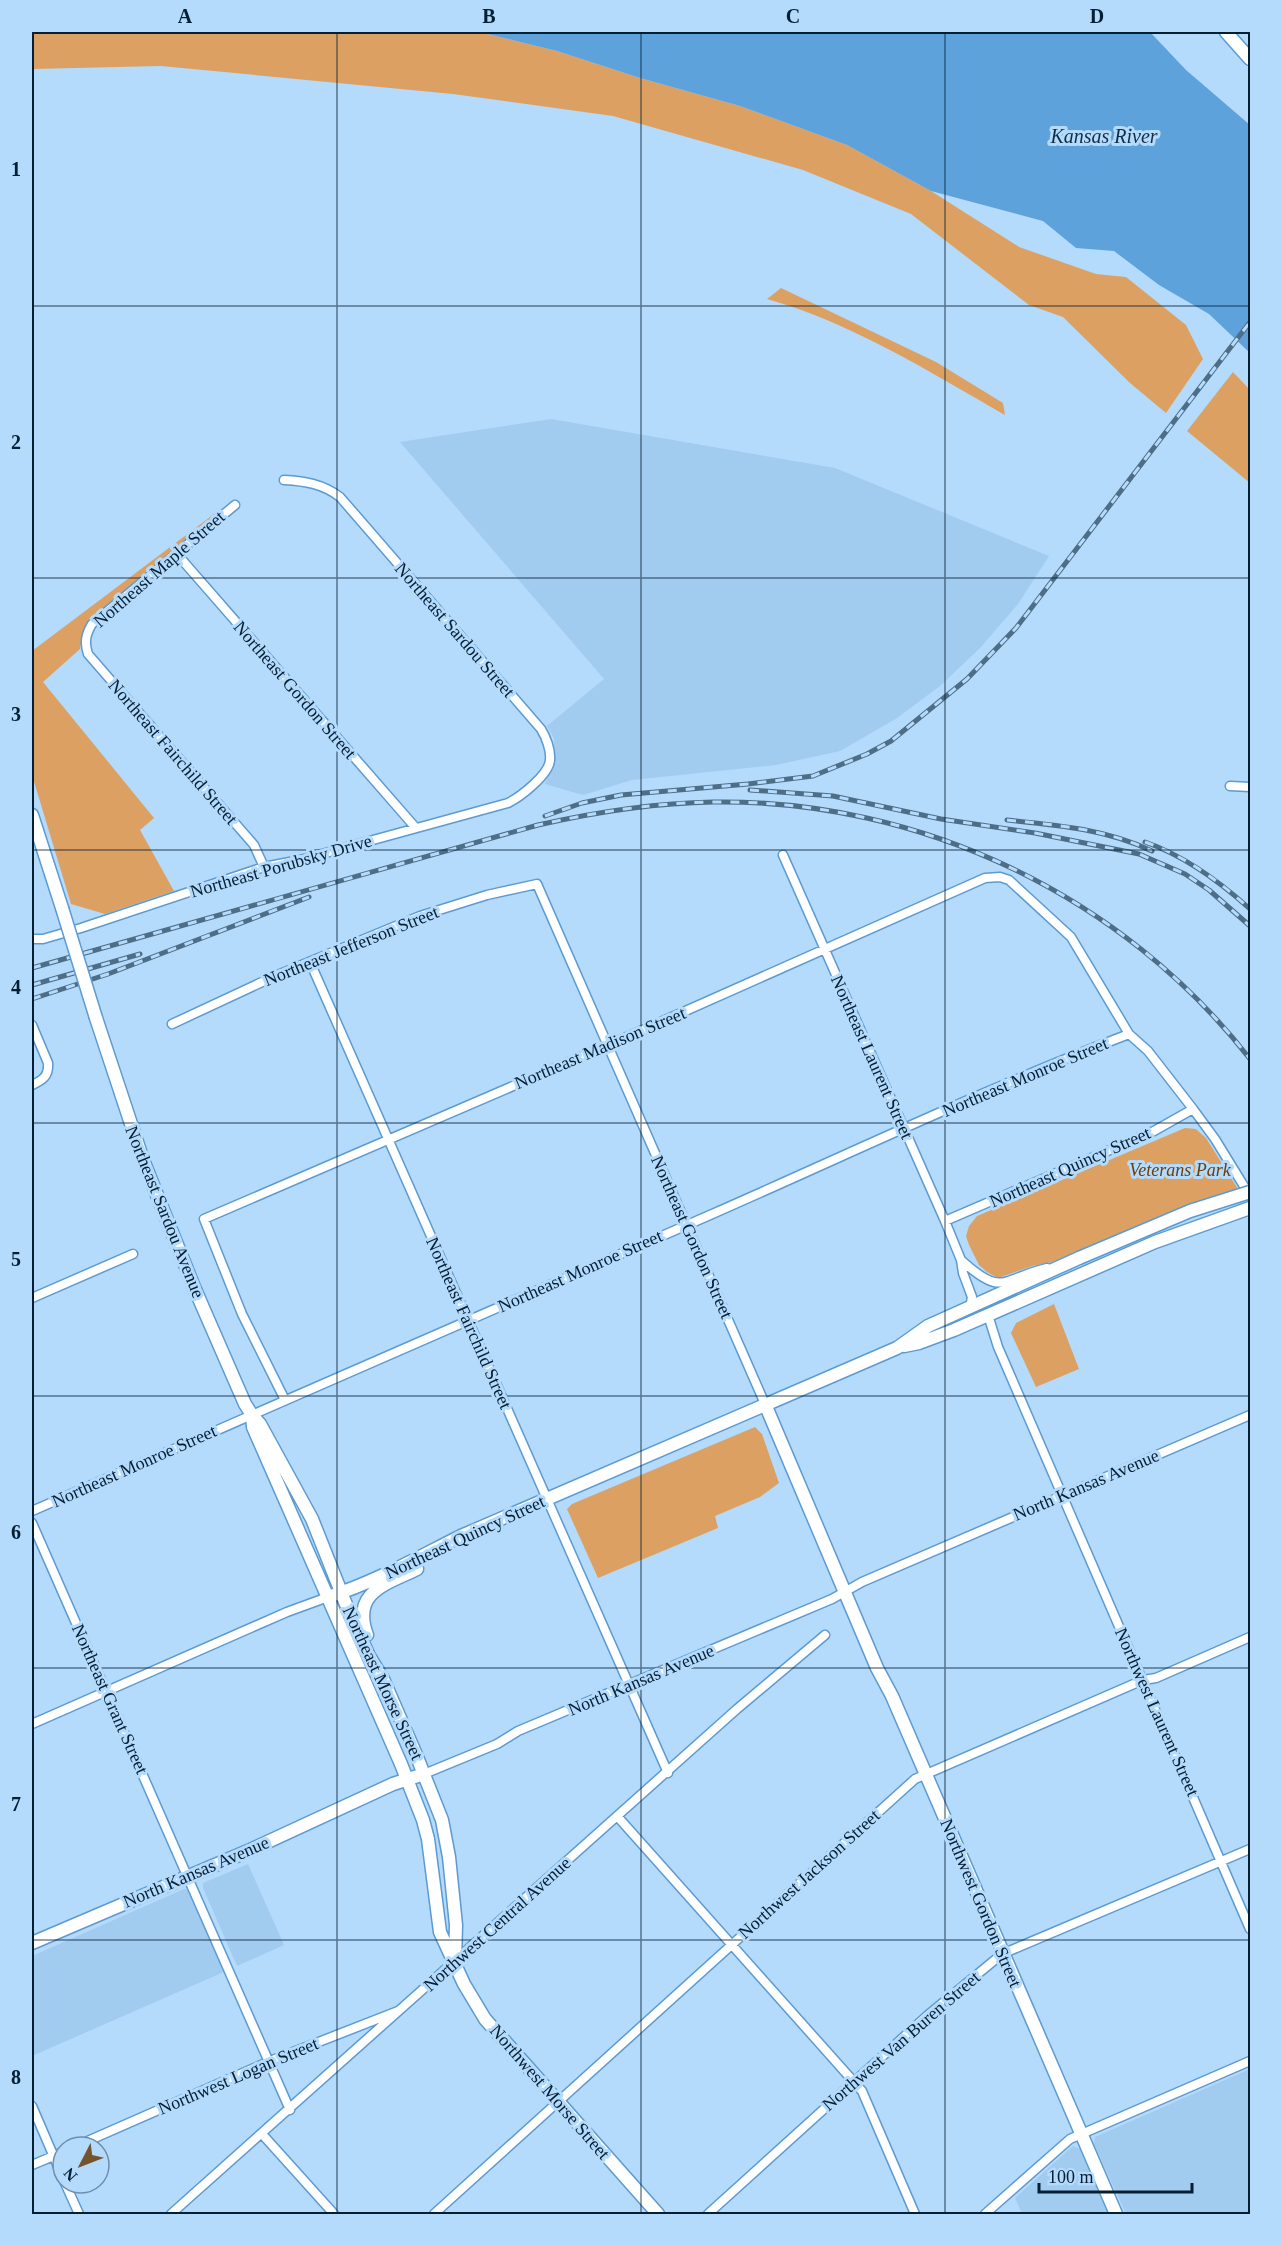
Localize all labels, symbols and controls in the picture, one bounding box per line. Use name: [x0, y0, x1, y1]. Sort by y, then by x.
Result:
text: A: [178, 5, 193, 27]
text: B: [482, 5, 496, 27]
text: C: [786, 5, 800, 27]
text: D: [1090, 5, 1104, 27]
water label: Kansas River: [1049, 125, 1158, 147]
text: 1: [11, 158, 21, 180]
text: 2: [11, 431, 21, 453]
street label: Northeast Maple Street: [89, 507, 229, 631]
street label: Northeast Sardou Street: [391, 559, 519, 701]
street label: Northeast Gordon Street: [230, 617, 360, 763]
street label: Northeast Fairchild Street: [104, 675, 242, 829]
text: 3: [11, 703, 21, 725]
street label: Northeast Porubsky Drive: [188, 830, 374, 902]
street label: Northeast Jefferson Street: [261, 902, 441, 990]
street label: Northeast Laurent Street: [827, 972, 917, 1142]
text: 4: [11, 976, 21, 998]
street label: Northeast Madison Street: [511, 1003, 689, 1093]
street label: Northeast Monroe Street: [939, 1033, 1111, 1121]
street label: Northeast Quincy Street: [986, 1122, 1154, 1212]
street label: Northeast Sardou Avenue: [121, 1123, 209, 1301]
street label: Northeast Gordon Street: [647, 1153, 737, 1321]
park label: Veterans Park: [1129, 1160, 1232, 1180]
street label: Northeast Monroe Street: [495, 1226, 665, 1316]
street label: Northeast Fairchild Street: [422, 1234, 516, 1412]
text: 5: [11, 1248, 21, 1270]
street label: Northeast Monroe Street: [49, 1421, 219, 1511]
street label: North Kansas Avenue: [1010, 1445, 1162, 1525]
street label: Northeast Quincy Street: [382, 1491, 548, 1583]
text: 6: [11, 1521, 21, 1543]
street label: Northeast Morse Street: [339, 1603, 427, 1763]
street label: Northeast Grant Street: [68, 1621, 152, 1777]
street label: Northwest Laurent Street: [1111, 1625, 1203, 1799]
street label: North Kansas Avenue: [565, 1640, 717, 1720]
text: 7: [11, 1793, 21, 1815]
street label: Northwest Jackson Street: [734, 1805, 884, 1943]
street label: Northwest Gordon Street: [936, 1816, 1026, 1990]
street label: North Kansas Avenue: [120, 1832, 272, 1912]
street label: Northwest Central Avenue: [419, 1853, 575, 1995]
street label: Northwest Van Buren Street: [818, 1967, 984, 2115]
street label: Northwest Morse Street: [486, 2021, 614, 2163]
street label: Northwest Logan Street: [155, 2033, 321, 2119]
text: 8: [11, 2066, 21, 2088]
north arrow: [51, 2135, 111, 2195]
scale bar: [1039, 2156, 1192, 2194]
text: N: [60, 2164, 80, 2185]
text: 100 m: [1048, 2167, 1094, 2187]

